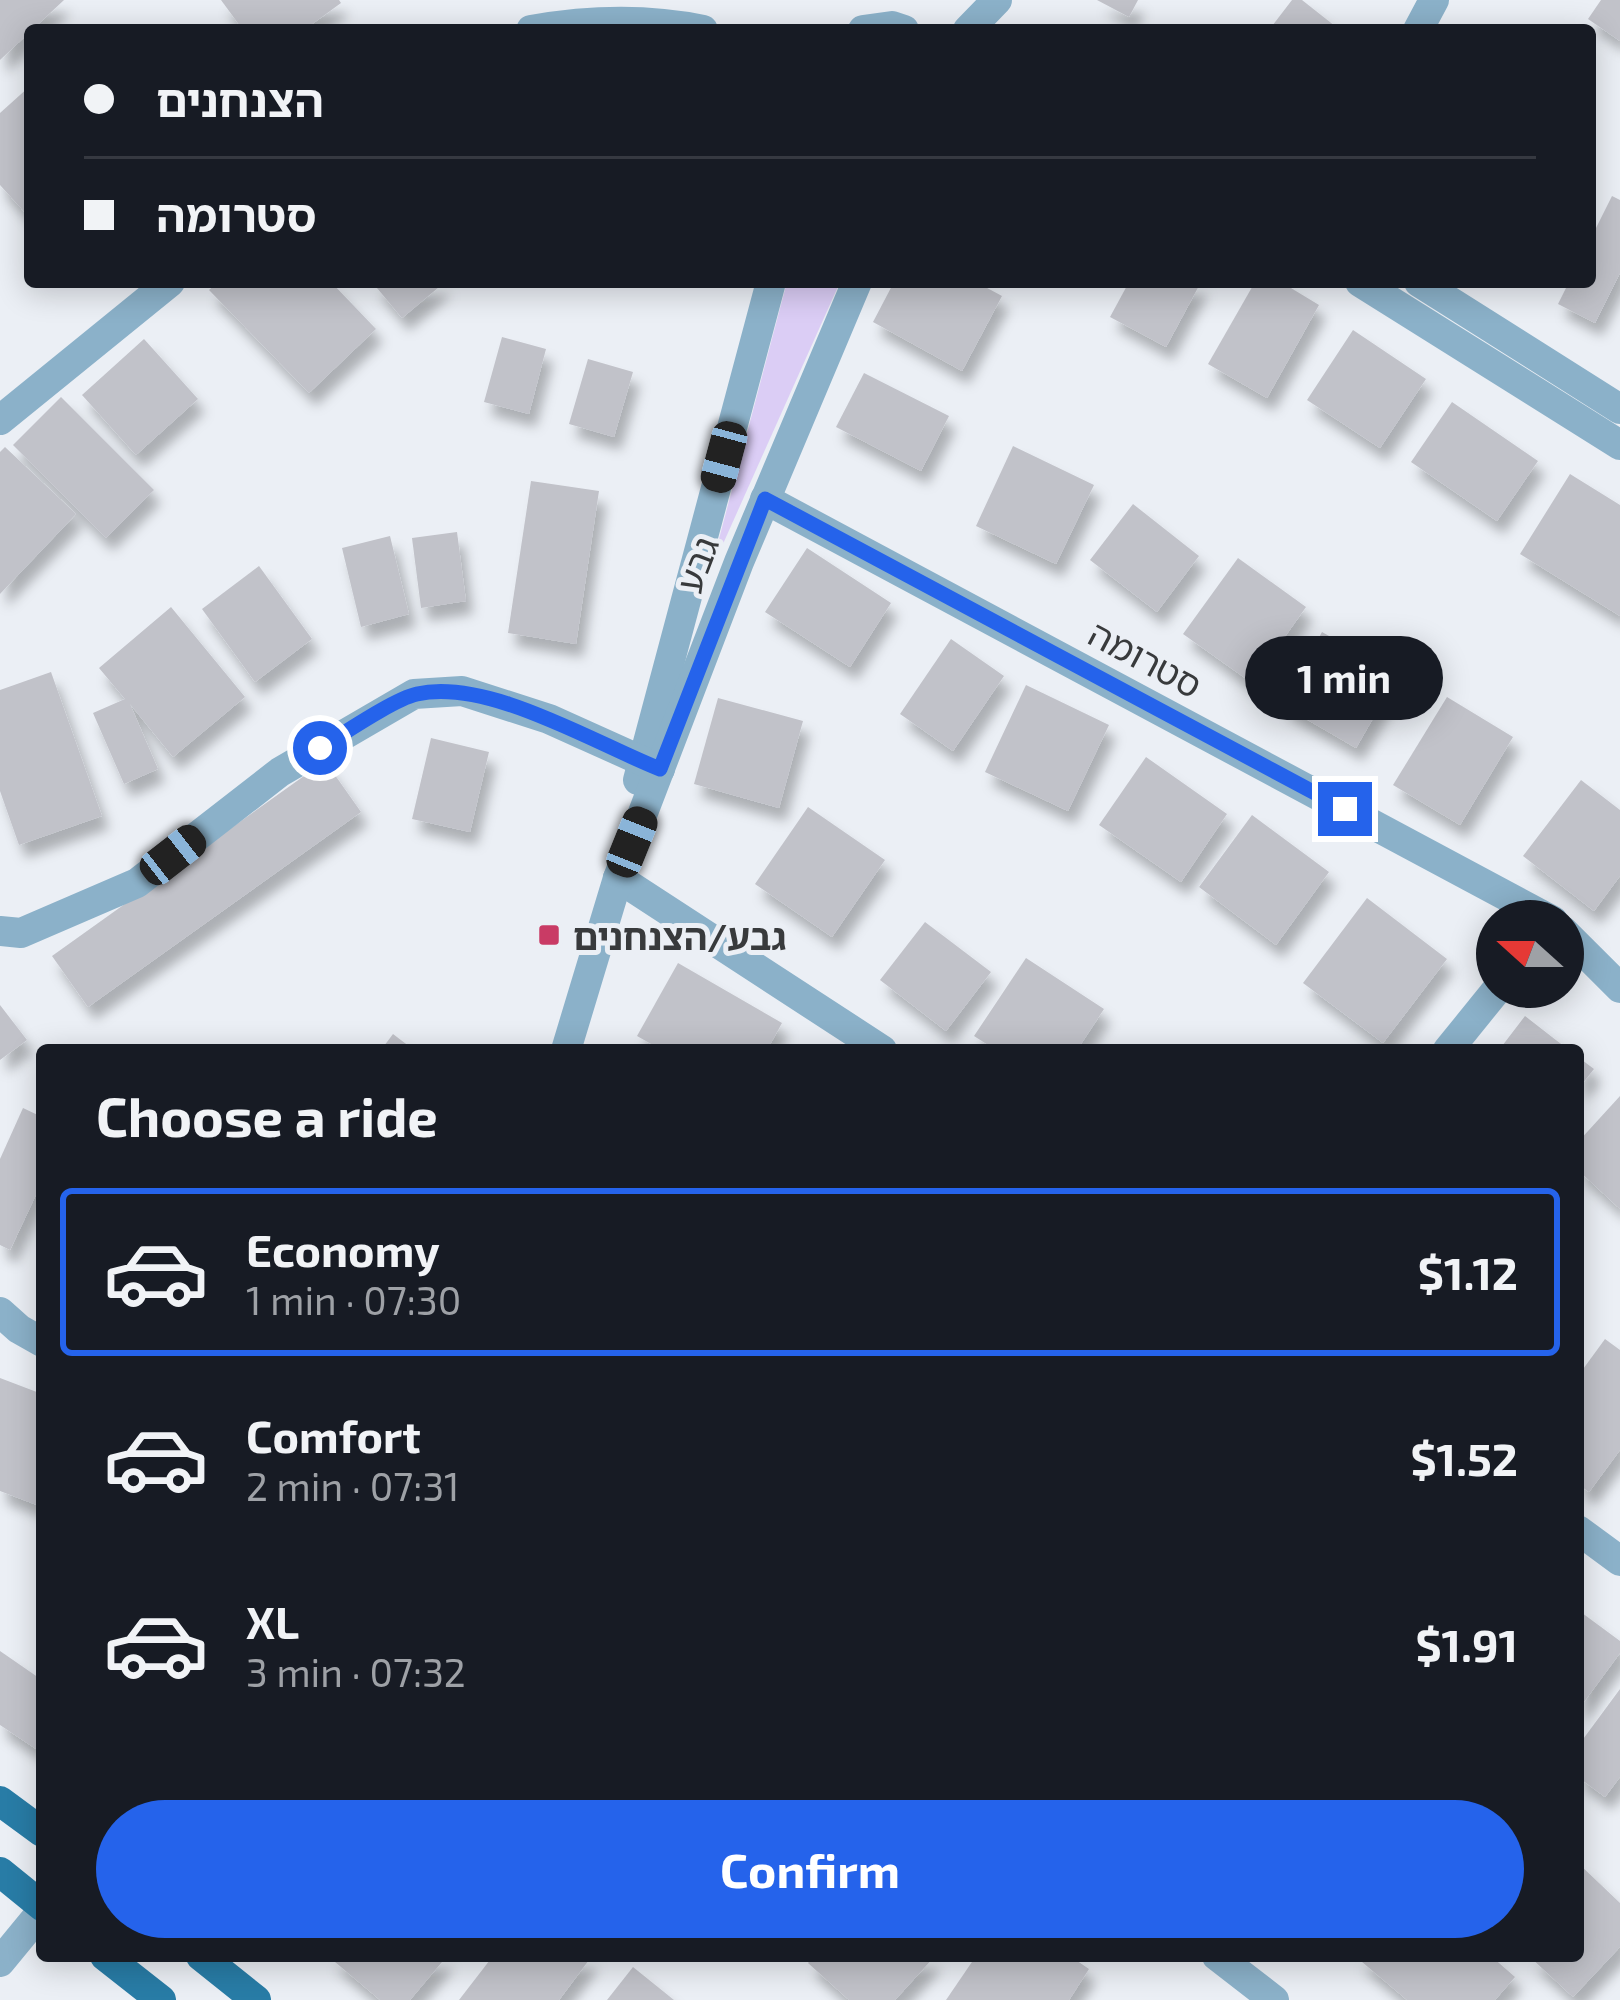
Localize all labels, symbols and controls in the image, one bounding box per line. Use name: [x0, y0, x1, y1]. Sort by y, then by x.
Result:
text: הצנחנים: [156, 72, 324, 126]
text: סטרומה: [156, 187, 317, 241]
car: [697, 418, 751, 496]
street label: גבע: [666, 530, 726, 598]
street label: סטרומה: [1082, 611, 1210, 705]
callout: 1 min: [1246, 635, 1444, 719]
text: 1 min: [1297, 654, 1391, 701]
route start: [293, 721, 347, 775]
route end: [1318, 782, 1372, 836]
car: [602, 802, 662, 882]
car: [134, 819, 212, 891]
north arrow: [1476, 900, 1584, 1008]
map controls: [1476, 900, 1584, 1008]
place label: גבע/הצנחנים: [573, 914, 786, 957]
marker: גבע/הצנחנים: [536, 922, 562, 948]
text: Choose a ride: [96, 1083, 438, 1148]
icon: car: [102, 1218, 210, 1326]
text: Economy: [246, 1222, 440, 1276]
text: $1.12: [1418, 1245, 1518, 1299]
text: 1 min · 07:30: [246, 1276, 461, 1323]
icon: car: [102, 1404, 210, 1512]
text: Comfort: [246, 1408, 421, 1462]
text: $1.52: [1410, 1431, 1518, 1485]
text: 2 min · 07:31: [246, 1462, 460, 1509]
icon: car: [102, 1590, 210, 1698]
text: XL: [246, 1594, 299, 1648]
text: $1.91: [1415, 1617, 1518, 1671]
text: 3 min · 07:32: [246, 1648, 466, 1695]
button: Confirm: [96, 1800, 1524, 1938]

